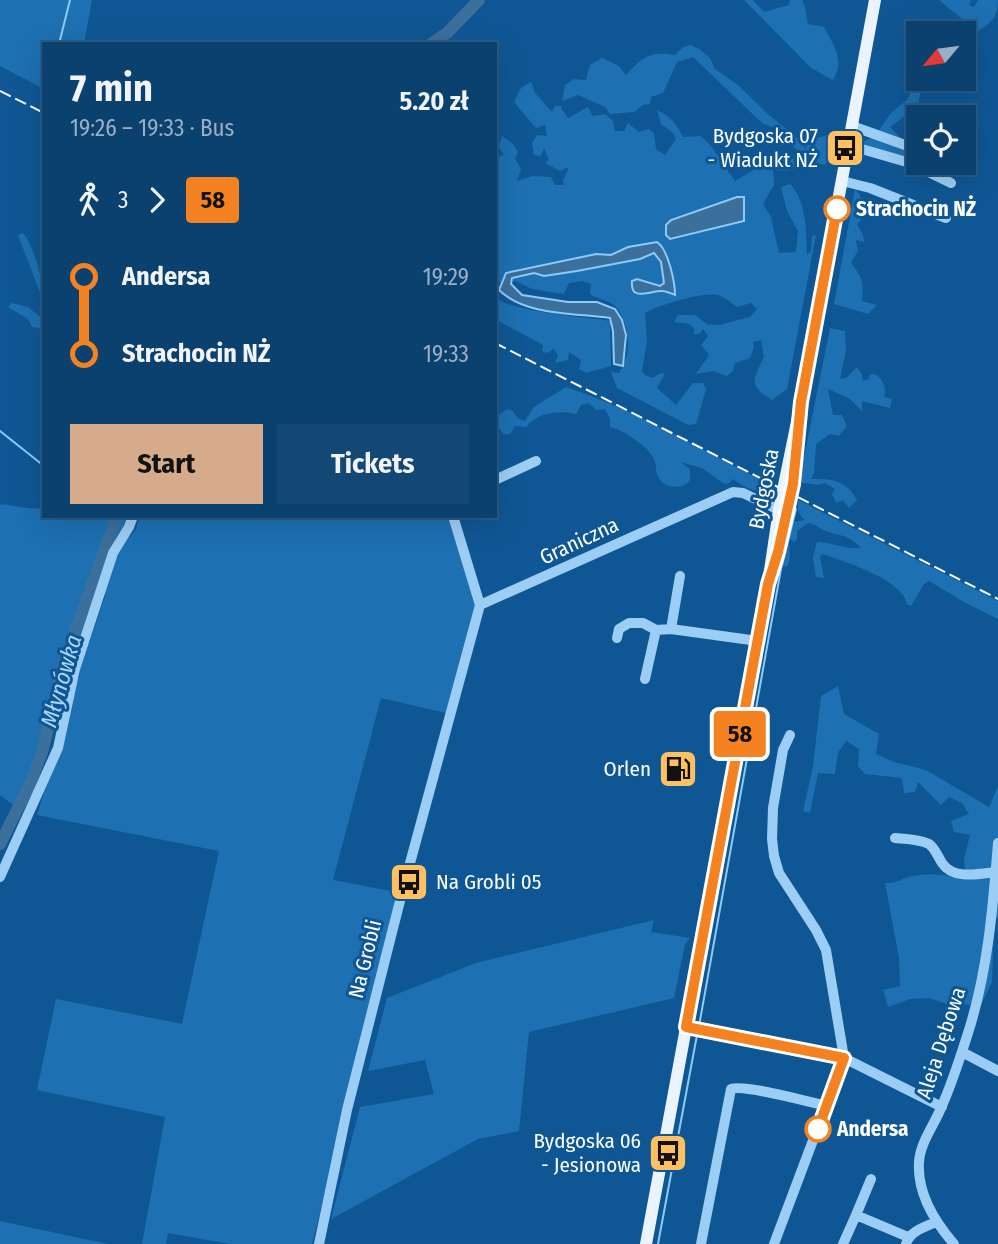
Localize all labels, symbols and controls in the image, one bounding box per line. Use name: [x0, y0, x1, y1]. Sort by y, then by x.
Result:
north arrow: [906, 21, 976, 91]
map controls: [906, 21, 976, 175]
text: 7 min: [70, 65, 153, 111]
text: 5.20 zł: [399, 86, 469, 117]
button: locate: [906, 105, 976, 175]
text: 19:26 – 19:33 · Bus: [70, 114, 234, 142]
place label: Bydgoska 07 - Wiadukt NŻ: [708, 123, 818, 173]
bus stop icon: Bydgoska 07 - Wiadukt NŻ: [824, 127, 866, 169]
icon: walk: [70, 181, 108, 219]
icon: forward: [138, 181, 176, 219]
text: 3: [118, 186, 128, 214]
text: 58: [200, 186, 225, 214]
place label: Strachocin NŻ: [856, 195, 976, 222]
marker: Strachocin NŻ: [824, 196, 850, 222]
text: Andersa: [122, 261, 211, 292]
text: 19:29: [423, 263, 469, 291]
text: Strachocin NŻ: [122, 338, 271, 369]
text: 19:33: [423, 340, 469, 368]
button: Start: [70, 424, 263, 504]
button: Tickets: [277, 424, 469, 504]
street label: Bydgoska: [743, 447, 785, 531]
street label: Graniczna: [535, 511, 623, 571]
water label: Młynówka: [34, 631, 88, 731]
line badge: 58: [708, 711, 772, 757]
text: 58: [728, 720, 752, 748]
fuel station icon: Orlen: [657, 748, 699, 790]
place label: Orlen: [604, 756, 651, 782]
bus stop icon: Na Grobli 05: [388, 861, 430, 903]
place label: Na Grobli 05: [436, 869, 541, 895]
street label: Na Grobli: [343, 917, 387, 1001]
street label: Aleja Dębowa: [911, 984, 971, 1102]
marker: Andersa: [805, 1116, 831, 1142]
place label: Andersa: [836, 1116, 909, 1142]
place label: Bydgoska 06 - Jesionowa: [533, 1128, 641, 1178]
bus stop icon: Bydgoska 06 - Jesionowa: [647, 1132, 689, 1174]

